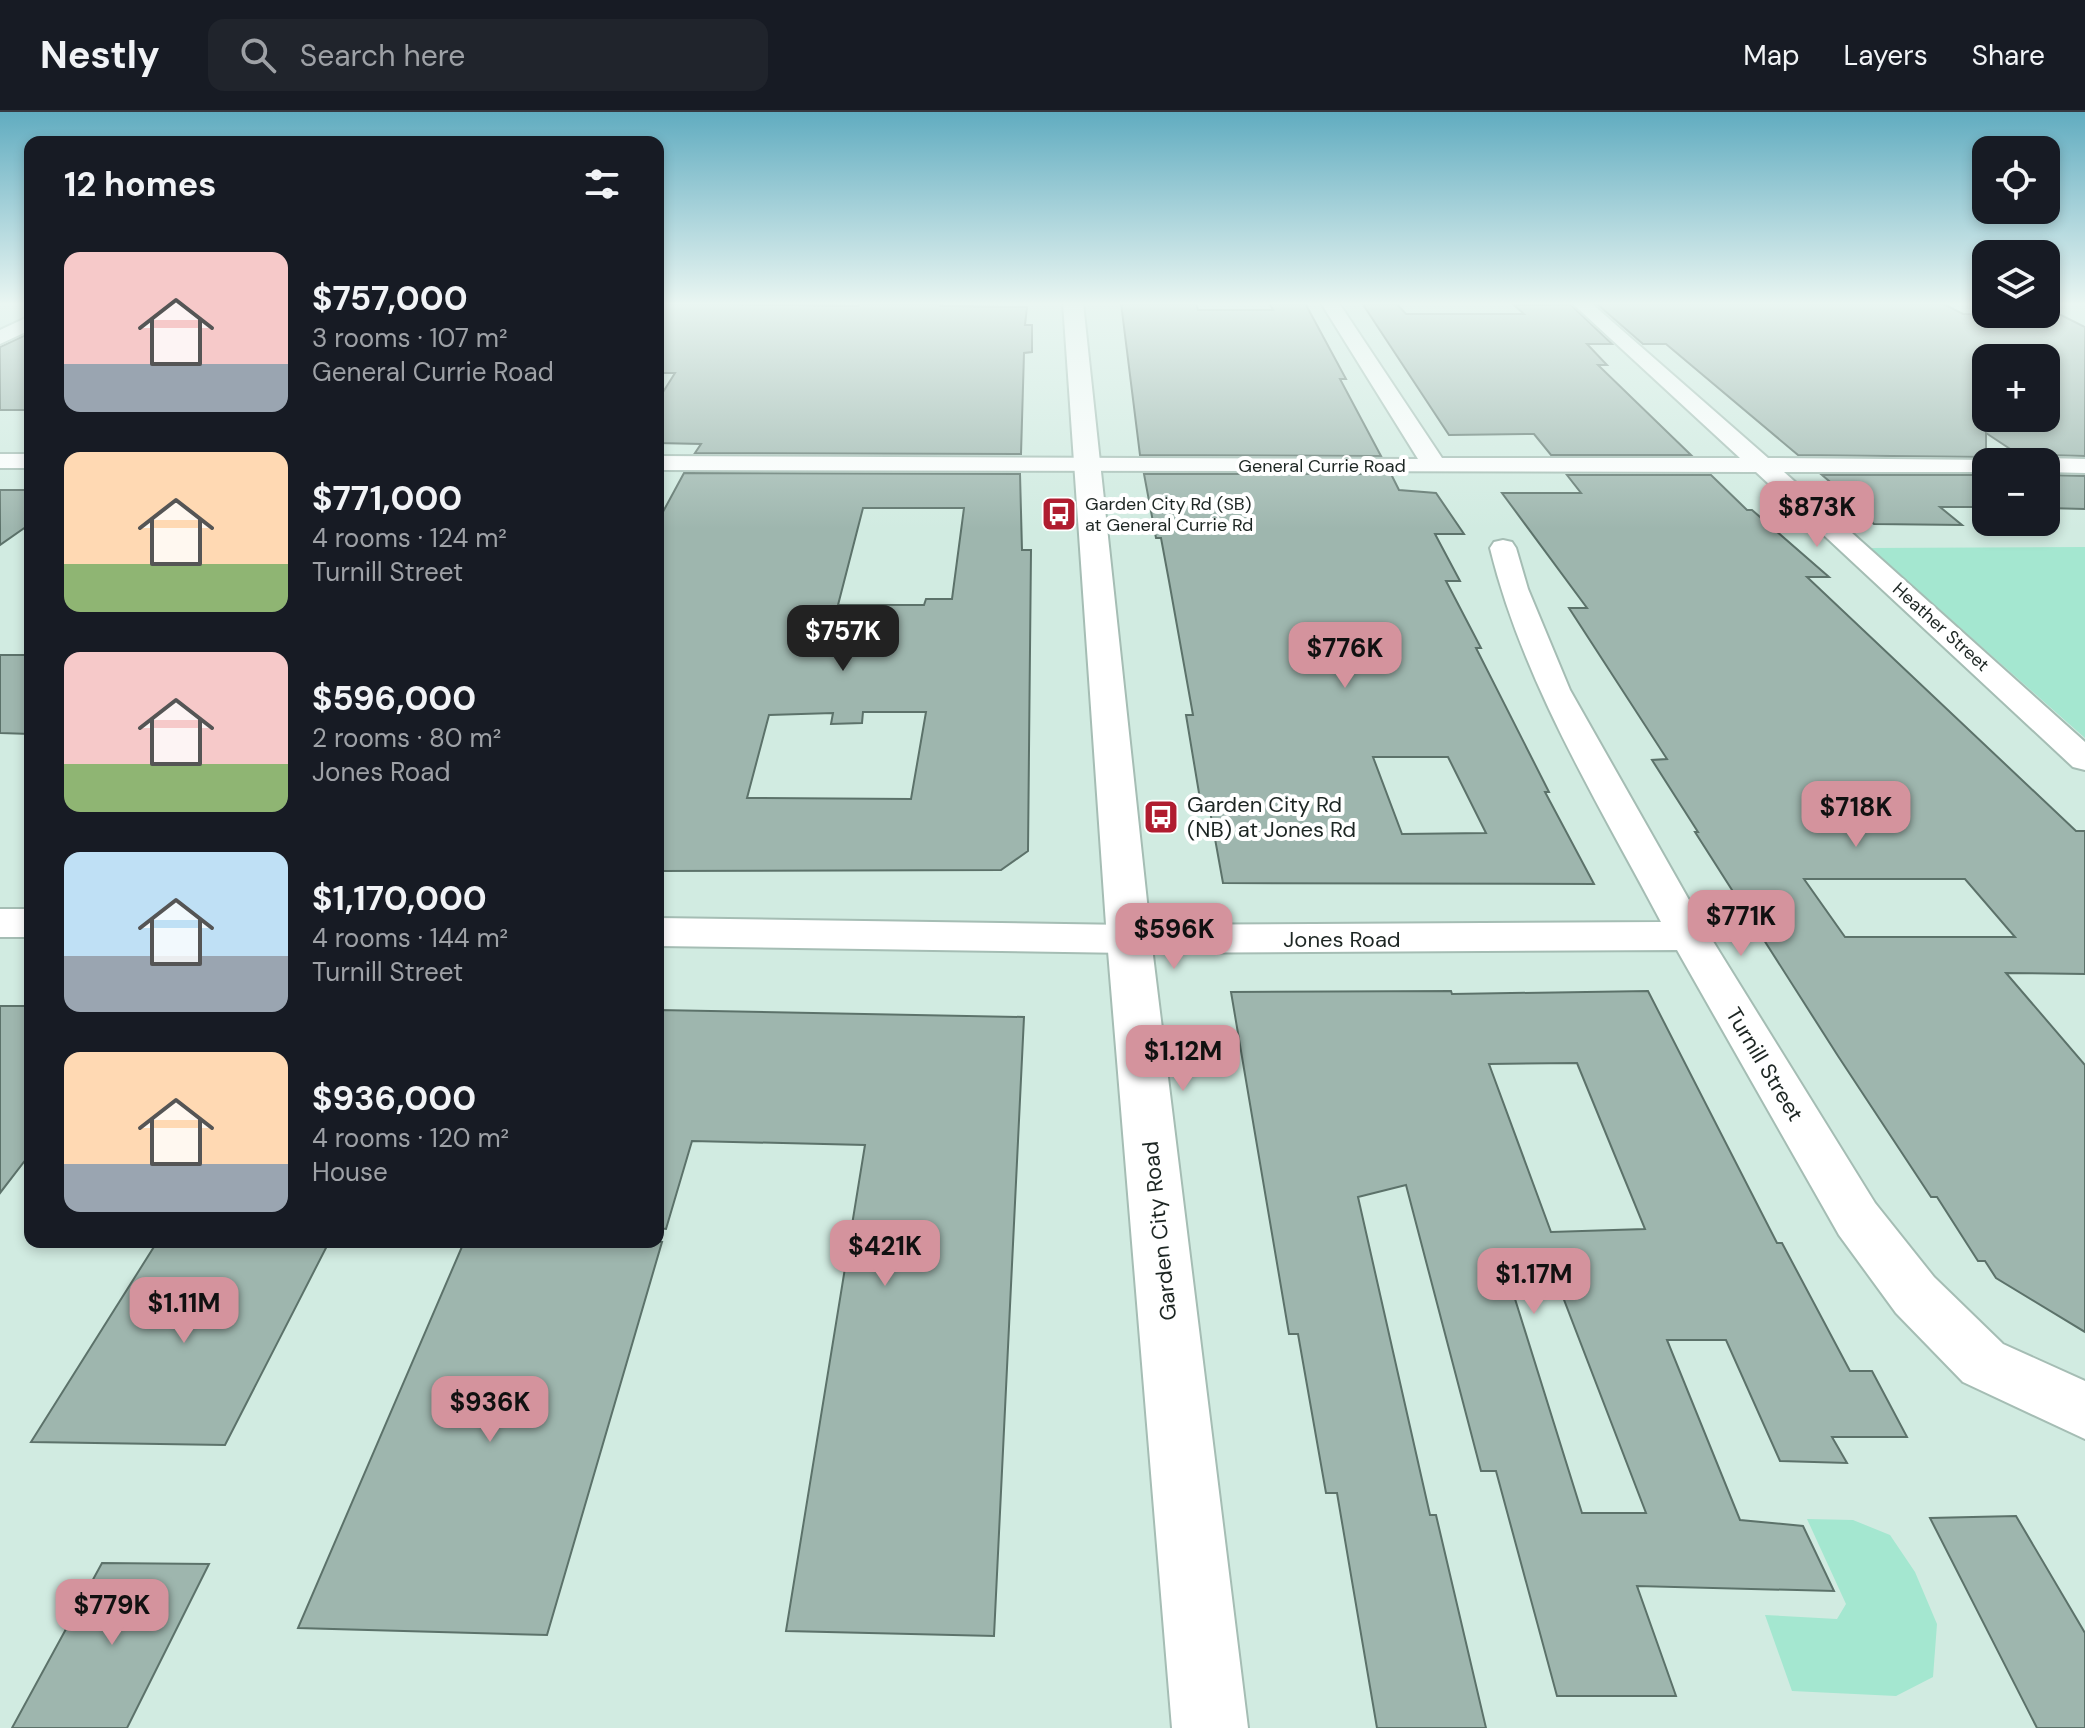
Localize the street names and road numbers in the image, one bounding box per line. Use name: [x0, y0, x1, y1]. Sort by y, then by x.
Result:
street label: General Currie Road: [1238, 454, 1406, 478]
street label: Heather Street: [1888, 577, 1994, 677]
street label: Jones Road: [1283, 925, 1401, 954]
street label: Turnill Street: [1719, 1002, 1810, 1127]
street label: Garden City Road: [1136, 1140, 1183, 1322]

